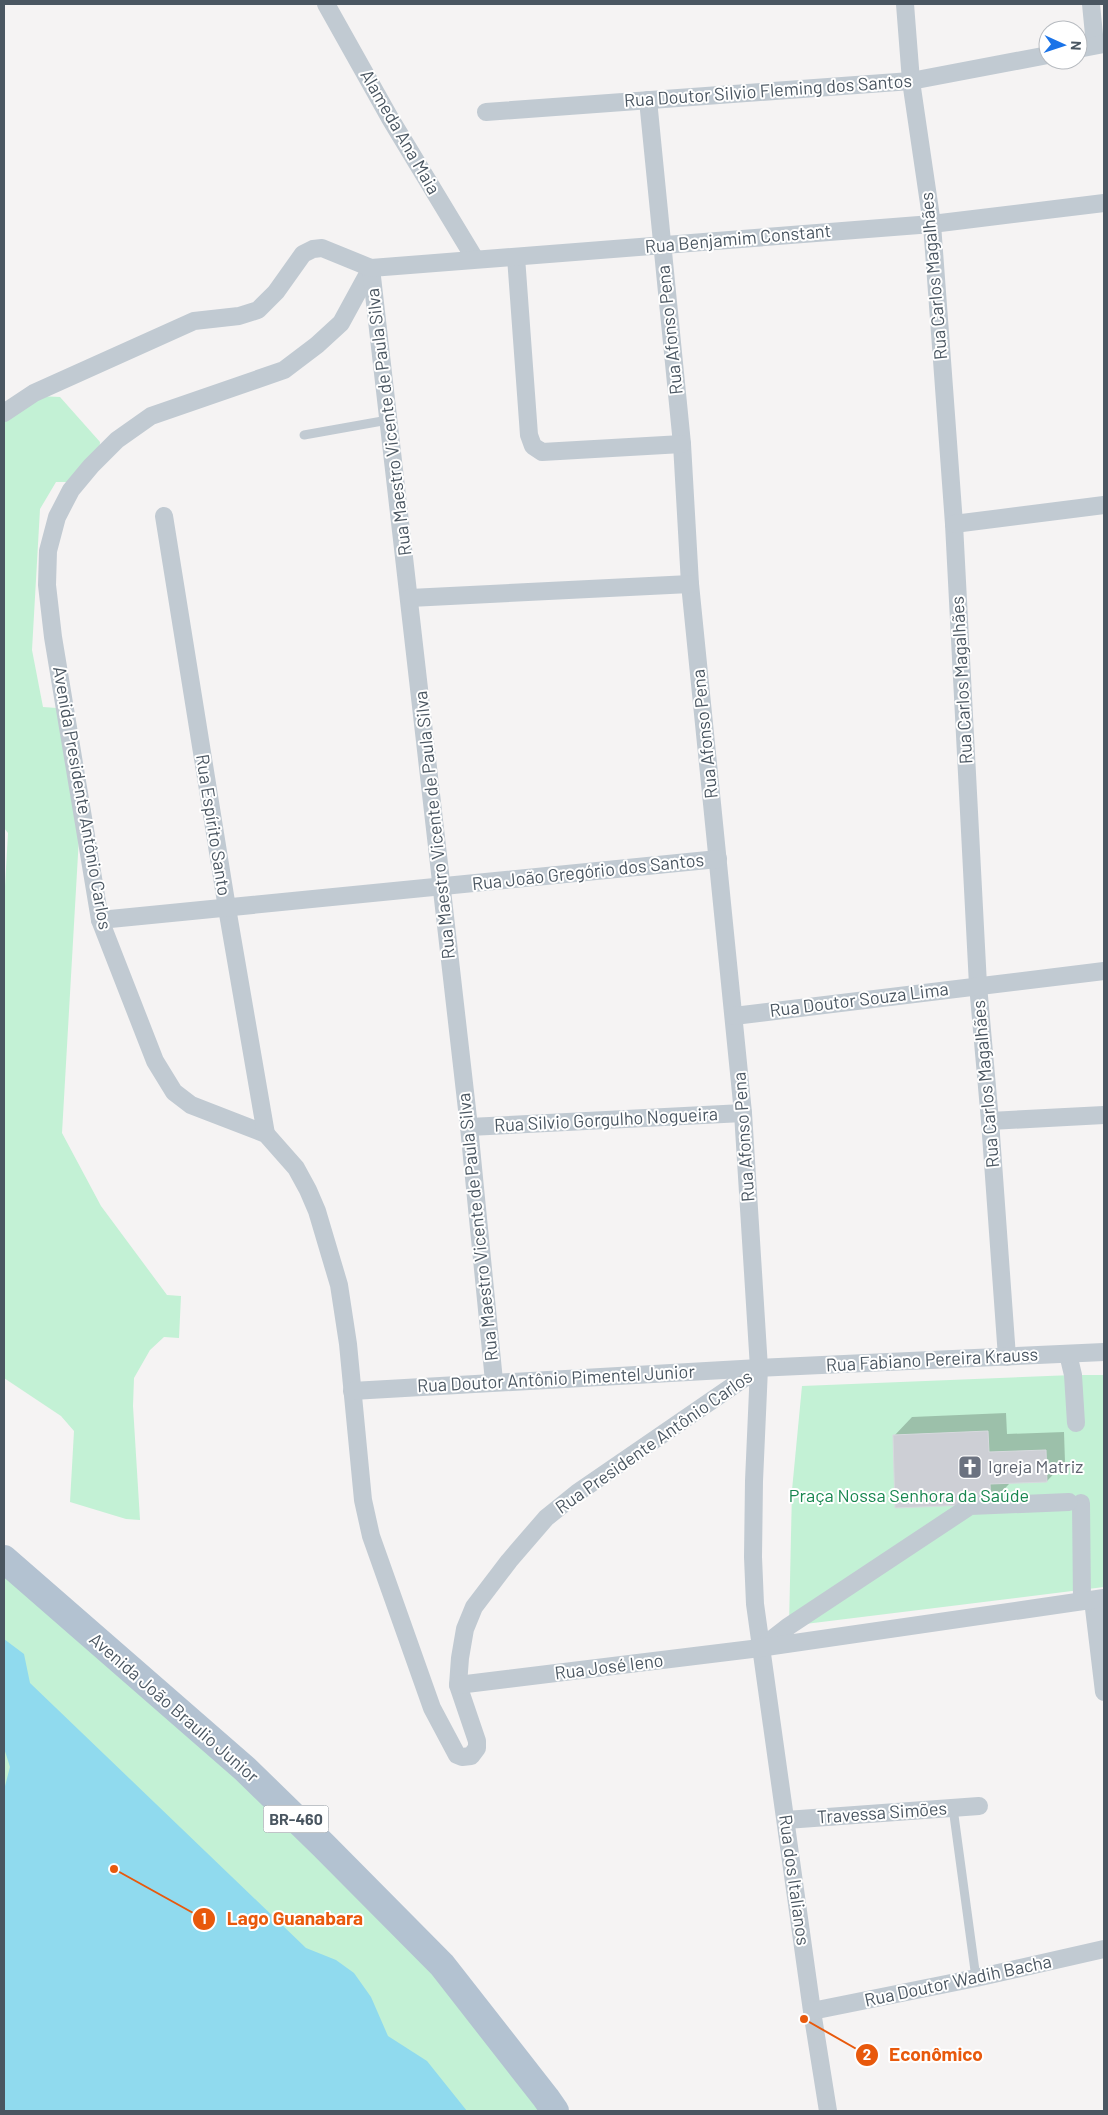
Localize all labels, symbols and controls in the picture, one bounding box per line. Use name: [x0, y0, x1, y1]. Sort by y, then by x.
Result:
north arrow: [1038, 20, 1088, 70]
text: N: [1068, 41, 1085, 51]
street label: Alameda Ana Maia: [356, 65, 446, 198]
street label: Rua Doutor Silvio Fleming dos Santos: [623, 69, 913, 111]
street label: Rua Carlos Magalhães: [915, 191, 951, 361]
street label: Rua Benjamim Constant: [644, 219, 832, 257]
street label: Rua Afonso Pena: [651, 264, 687, 396]
street label: Rua Maestro Vicente de Paula Silva: [361, 287, 415, 557]
street label: Rua Carlos Magalhães: [946, 596, 976, 765]
street label: Avenida Presidente Antônio Carlos: [49, 664, 117, 931]
street label: Rua Afonso Pena: [686, 668, 722, 800]
street label: Rua Maestro Vicente de Paula Silva: [409, 690, 459, 960]
street label: Rua Espírito Santo: [192, 752, 236, 897]
street label: Rua João Gregório dos Santos: [471, 848, 705, 894]
street label: Rua Doutor Souza Lima: [768, 977, 950, 1021]
street label: Rua Carlos Magalhães: [967, 999, 1003, 1169]
street label: Rua Afonso Pena: [727, 1071, 759, 1203]
street label: Rua Maestro Vicente de Paula Silva: [452, 1092, 502, 1362]
street label: Rua Silvio Gorgulho Nogueira: [494, 1102, 718, 1136]
street label: Rua Fabiano Pereira Krauss: [825, 1342, 1038, 1376]
street label: Rua Doutor Antônio Pimentel Junior: [416, 1360, 696, 1396]
street label: Rua Presidente Antônio Carlos: [551, 1365, 756, 1518]
church icon: Igreja Matriz: [957, 1454, 983, 1480]
place label: Igreja Matriz: [988, 1455, 1083, 1477]
park label: Praça Nossa Senhora da Saúde: [789, 1484, 1029, 1506]
street label: Avenida João Braulio Junior: [85, 1628, 264, 1787]
street label: Rua José Ieno: [553, 1648, 664, 1684]
street label: Travessa Simões: [816, 1796, 948, 1828]
road number: BR-460: [264, 1806, 328, 1832]
street label: Rua dos Italianos: [775, 1813, 815, 1947]
callout: Lago Guanabara: [192, 1902, 373, 1936]
text: Lago Guanabara: [227, 1906, 363, 1929]
text: 1: [201, 1909, 207, 1927]
street label: Rua Doutor Wadih Bacha: [862, 1949, 1053, 2011]
callout: Econômico: [854, 2038, 993, 2072]
text: Econômico: [889, 2042, 983, 2065]
text: 2: [863, 2045, 871, 2063]

